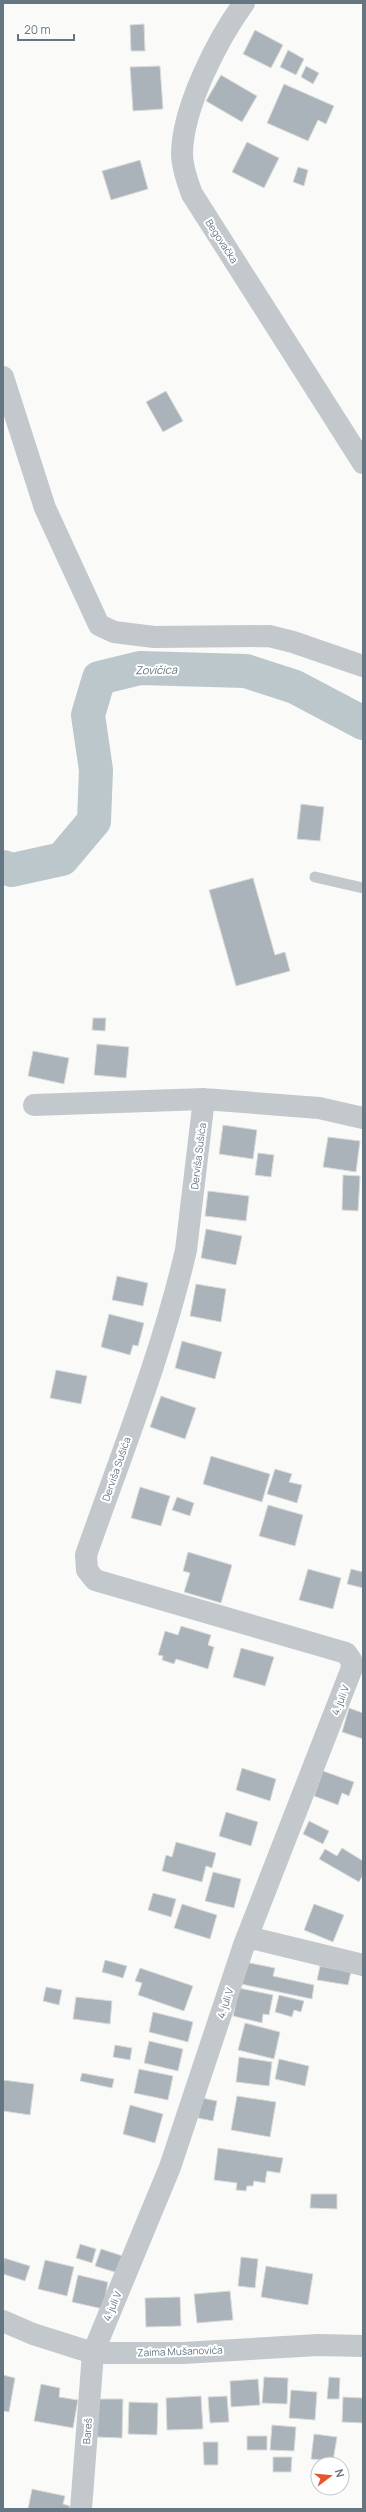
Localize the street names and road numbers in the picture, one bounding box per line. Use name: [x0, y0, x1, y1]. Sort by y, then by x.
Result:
street label: Begovačka: [203, 216, 241, 266]
street label: Derviša Sušića: [187, 1122, 209, 1190]
street label: Derviša Sušića: [98, 1435, 134, 1503]
street label: 4. juli V: [328, 1683, 352, 1717]
street label: 4. juli V: [213, 1986, 237, 2020]
street label: 4. juli V: [99, 2289, 125, 2323]
street label: Zaima Mušanovića: [137, 2343, 223, 2359]
street label: Bareš: [79, 2417, 95, 2445]

